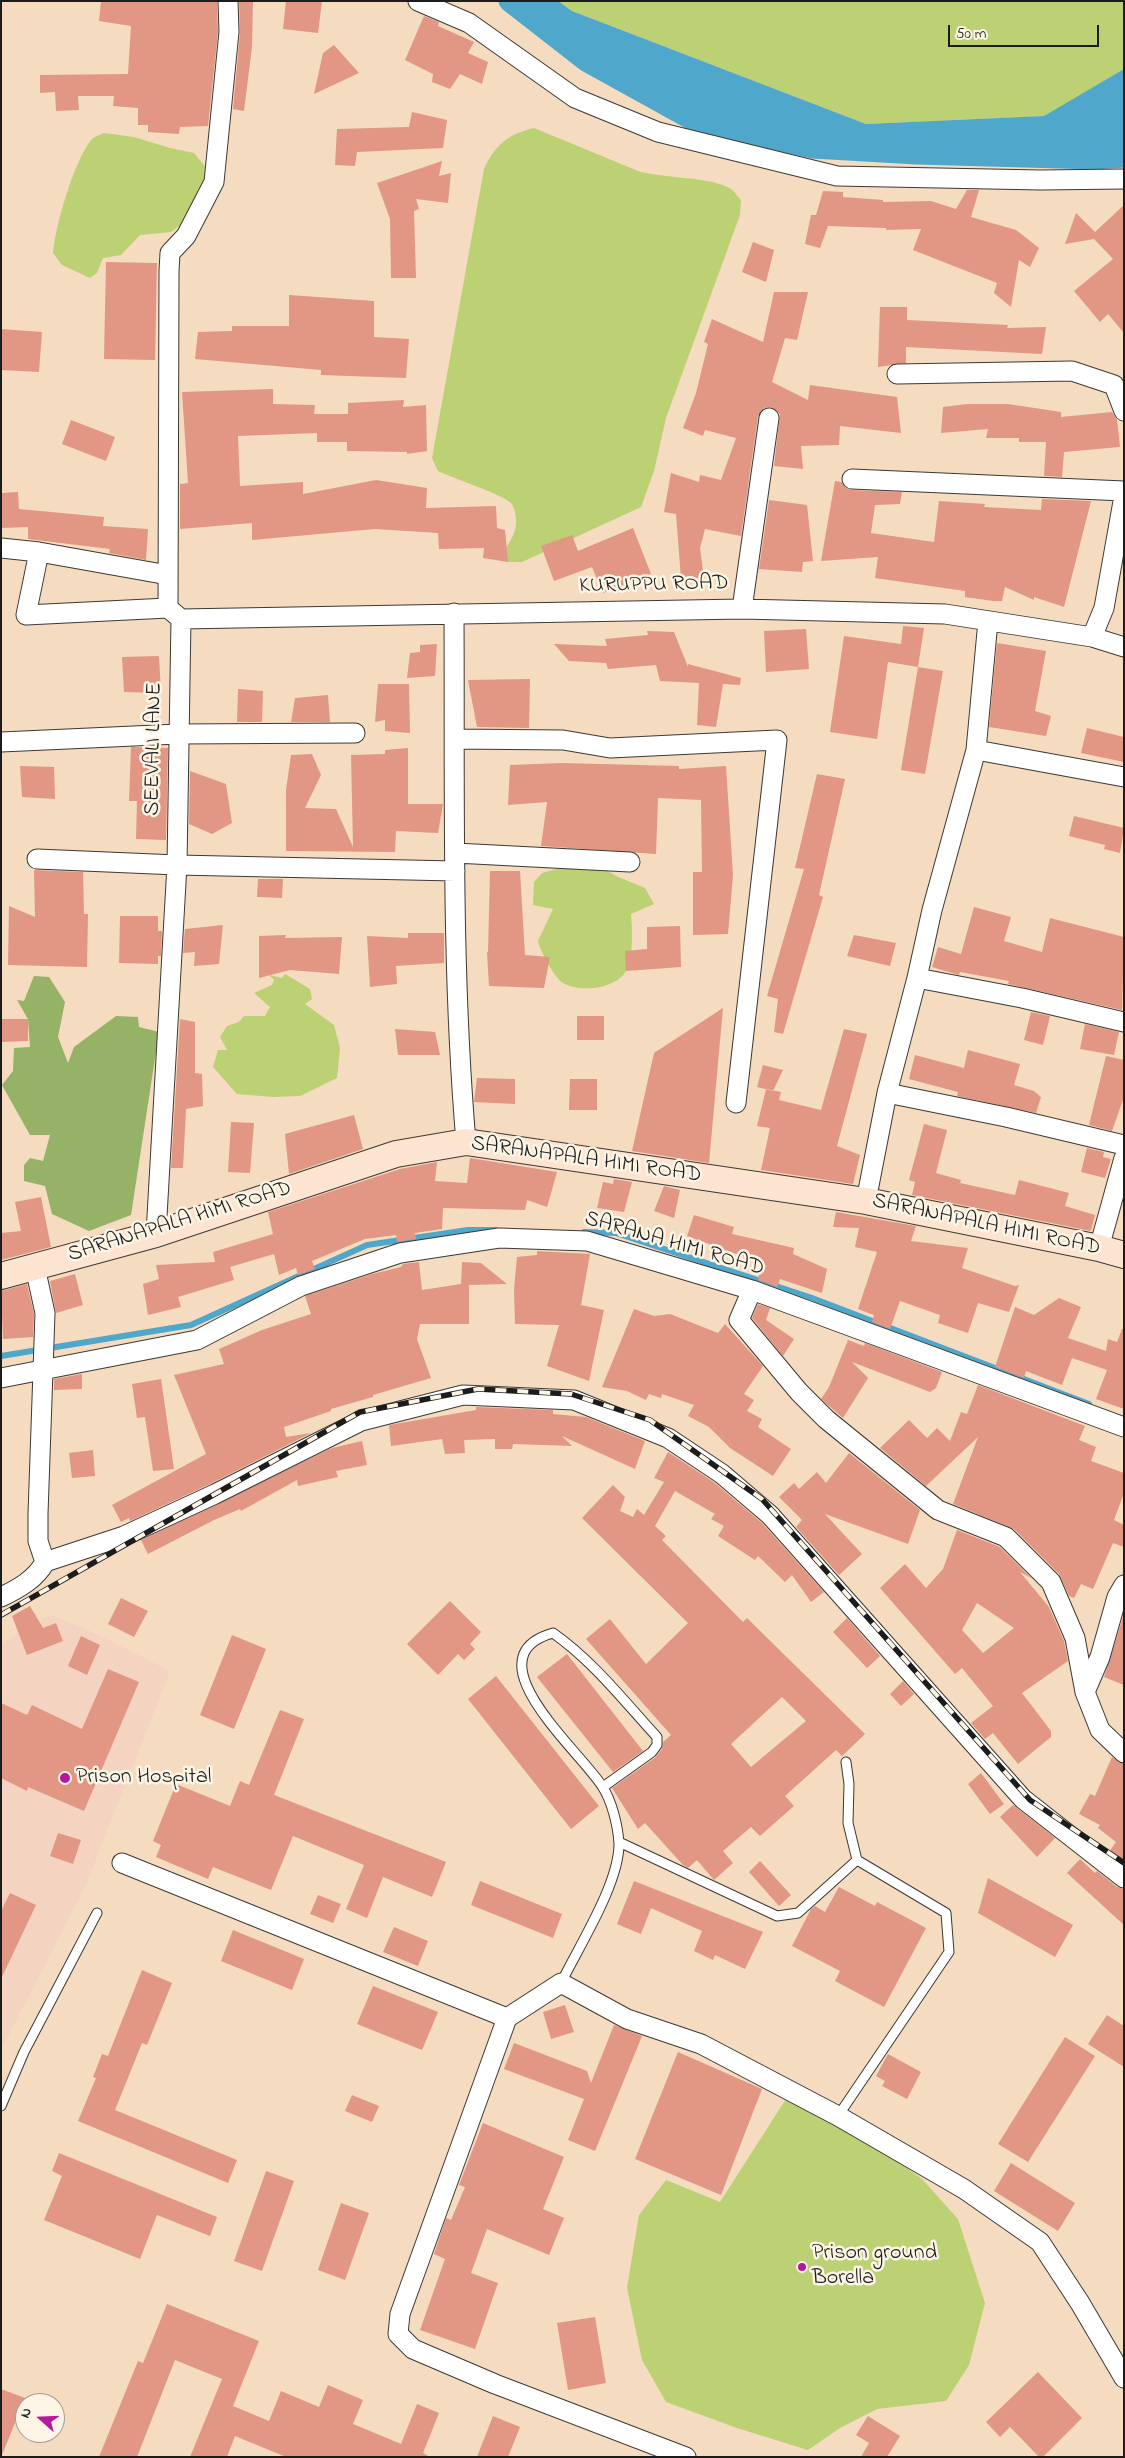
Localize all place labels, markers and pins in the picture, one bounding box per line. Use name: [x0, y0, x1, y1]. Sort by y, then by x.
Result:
place label: Prison Hospital: [76, 1765, 211, 1791]
marker: Prison Hospital: [58, 1771, 72, 1785]
place label: Prison ground Borella: [812, 2241, 937, 2292]
marker: Prison ground Borella: [796, 2261, 808, 2273]

